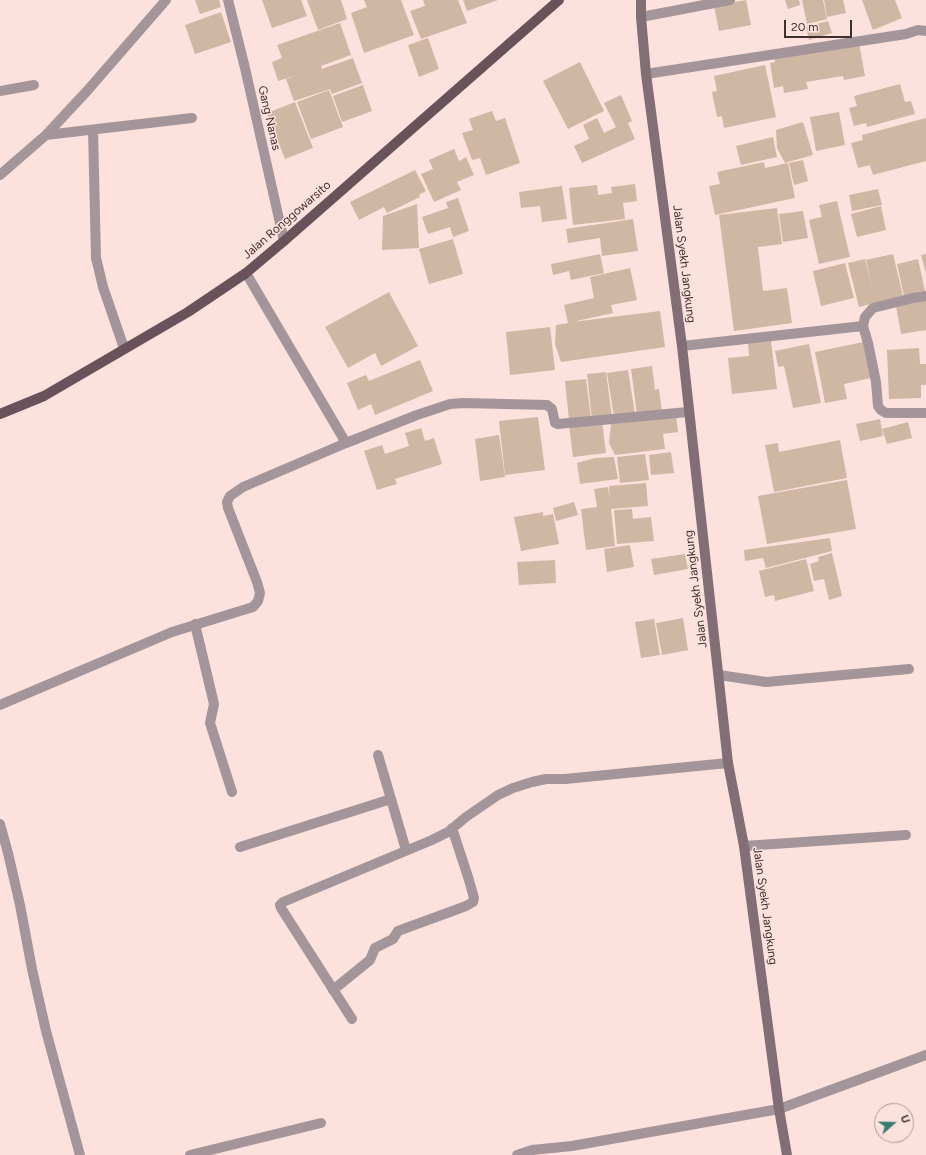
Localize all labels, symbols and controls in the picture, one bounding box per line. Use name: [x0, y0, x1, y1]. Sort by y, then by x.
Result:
scale bar: [786, 12, 854, 38]
text: 20 m: [791, 20, 819, 34]
street label: Gang Nanas: [255, 84, 283, 152]
street label: Jalan Ronggowarsito: [240, 178, 334, 262]
street label: Jalan Syekh Jangkung: [670, 204, 698, 324]
street label: Jalan Syekh Jangkung: [682, 529, 710, 649]
street label: Jalan Syekh Jangkung: [750, 846, 780, 966]
north arrow: [874, 1103, 914, 1143]
text: U: [897, 1113, 912, 1125]

